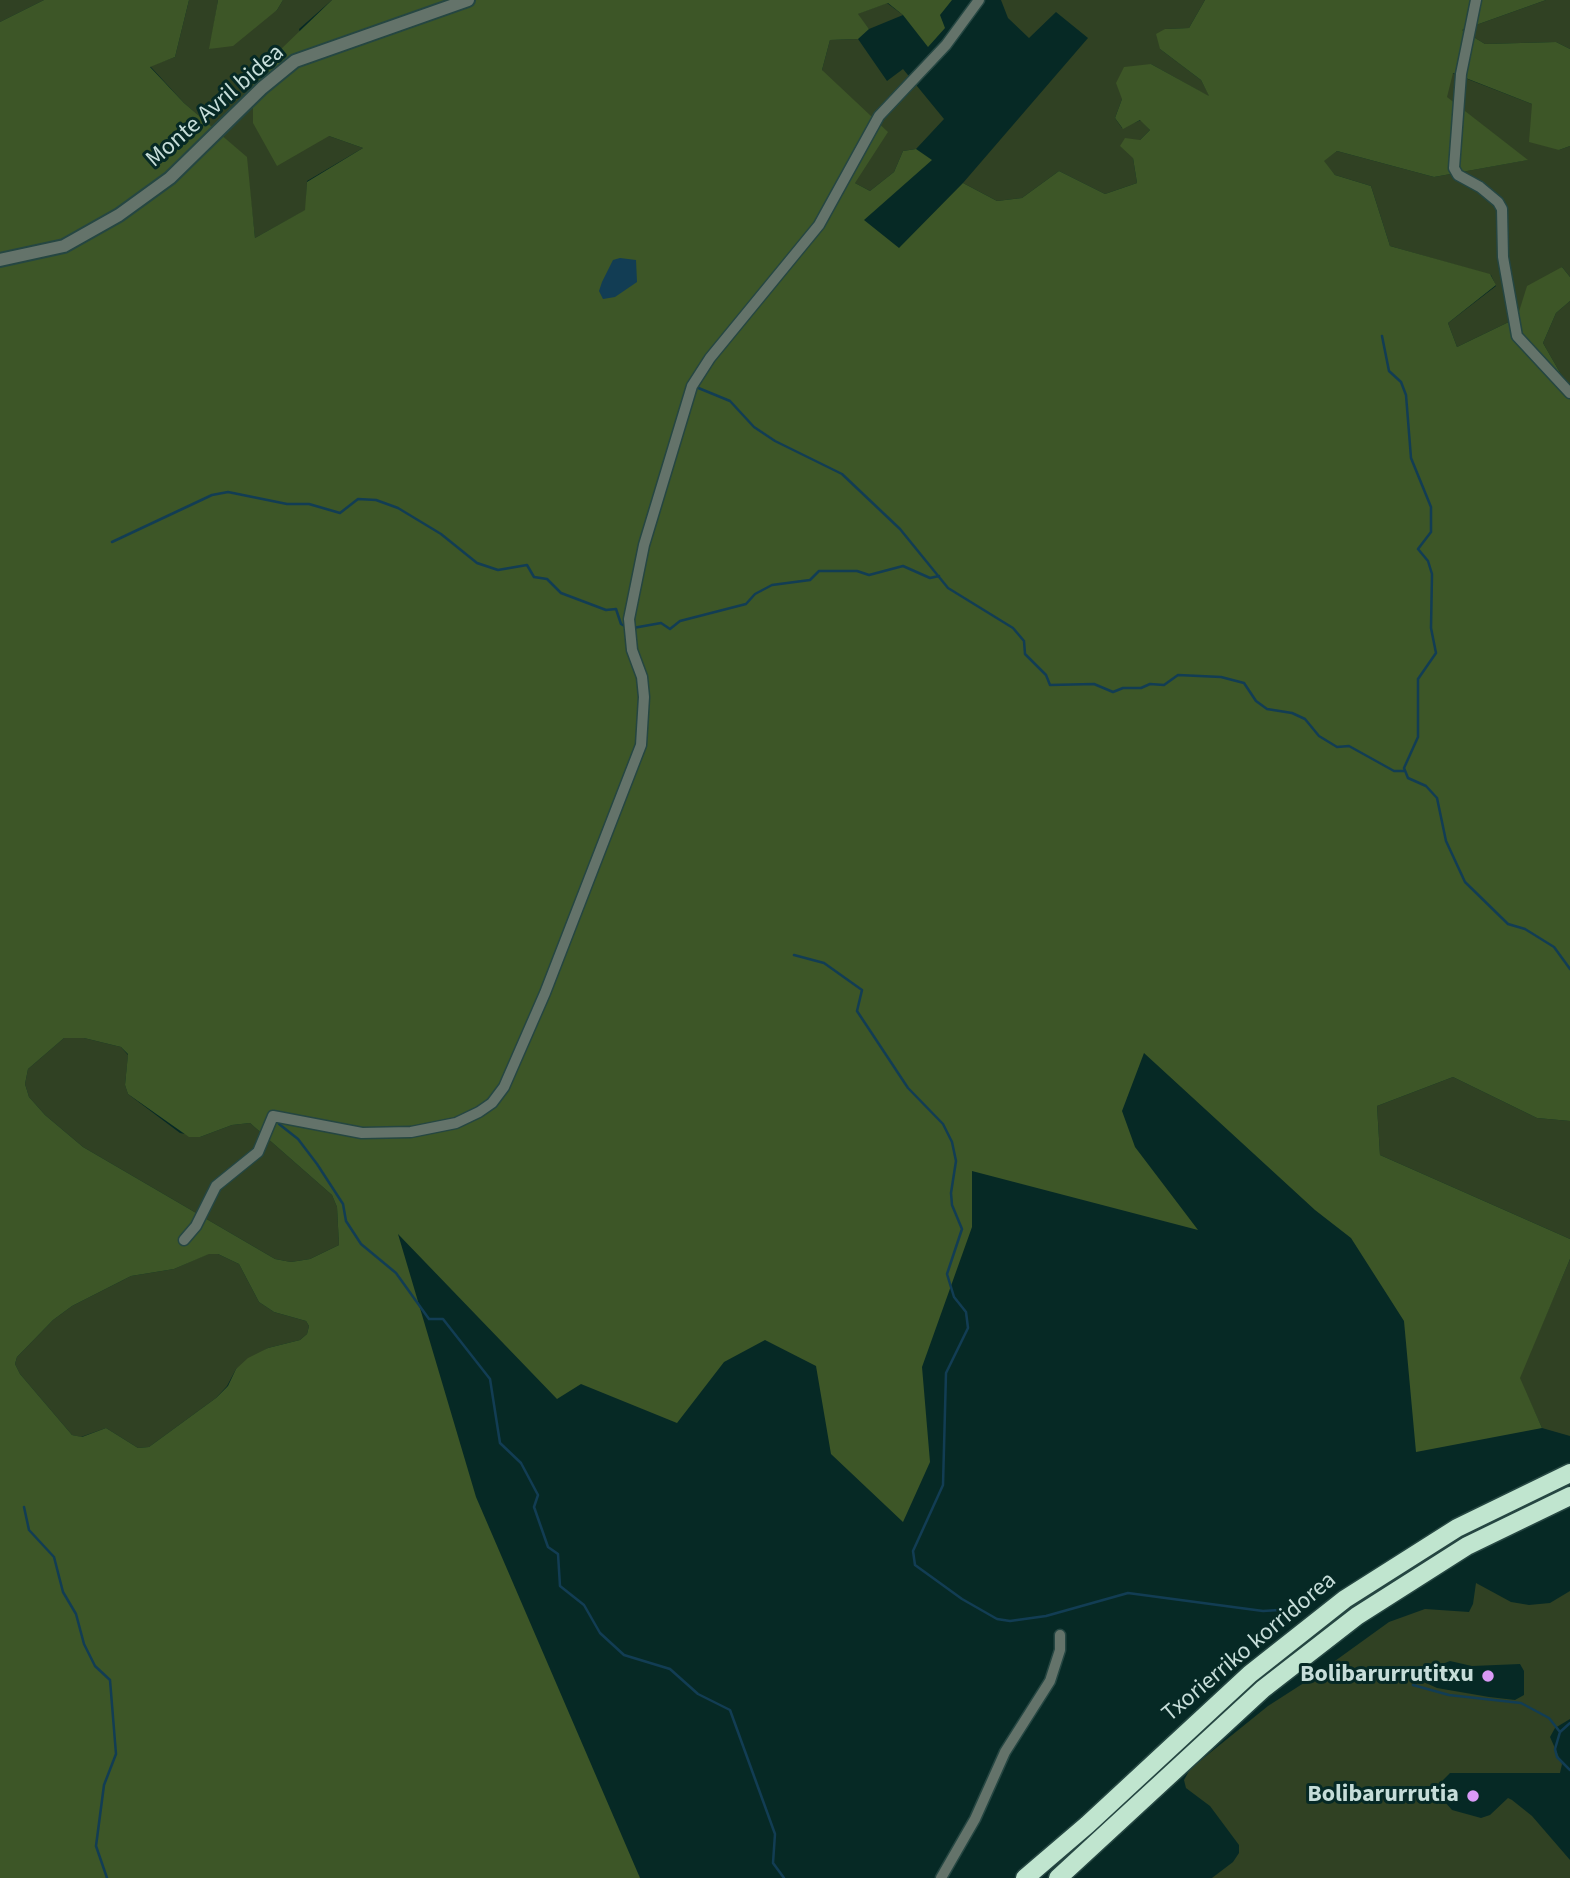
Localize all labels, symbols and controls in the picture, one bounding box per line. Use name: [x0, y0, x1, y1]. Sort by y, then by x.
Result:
street label: Monte Avril bidea: [141, 39, 291, 175]
street label: Txorierriko korridorea: [1157, 1567, 1343, 1729]
place label: Bolibarurrutitxu: [1300, 1662, 1474, 1690]
marker: Bolibarurrutitxu: [1480, 1668, 1496, 1684]
place label: Bolibarurrutia: [1307, 1782, 1459, 1810]
marker: Bolibarurrutia: [1465, 1788, 1481, 1804]

